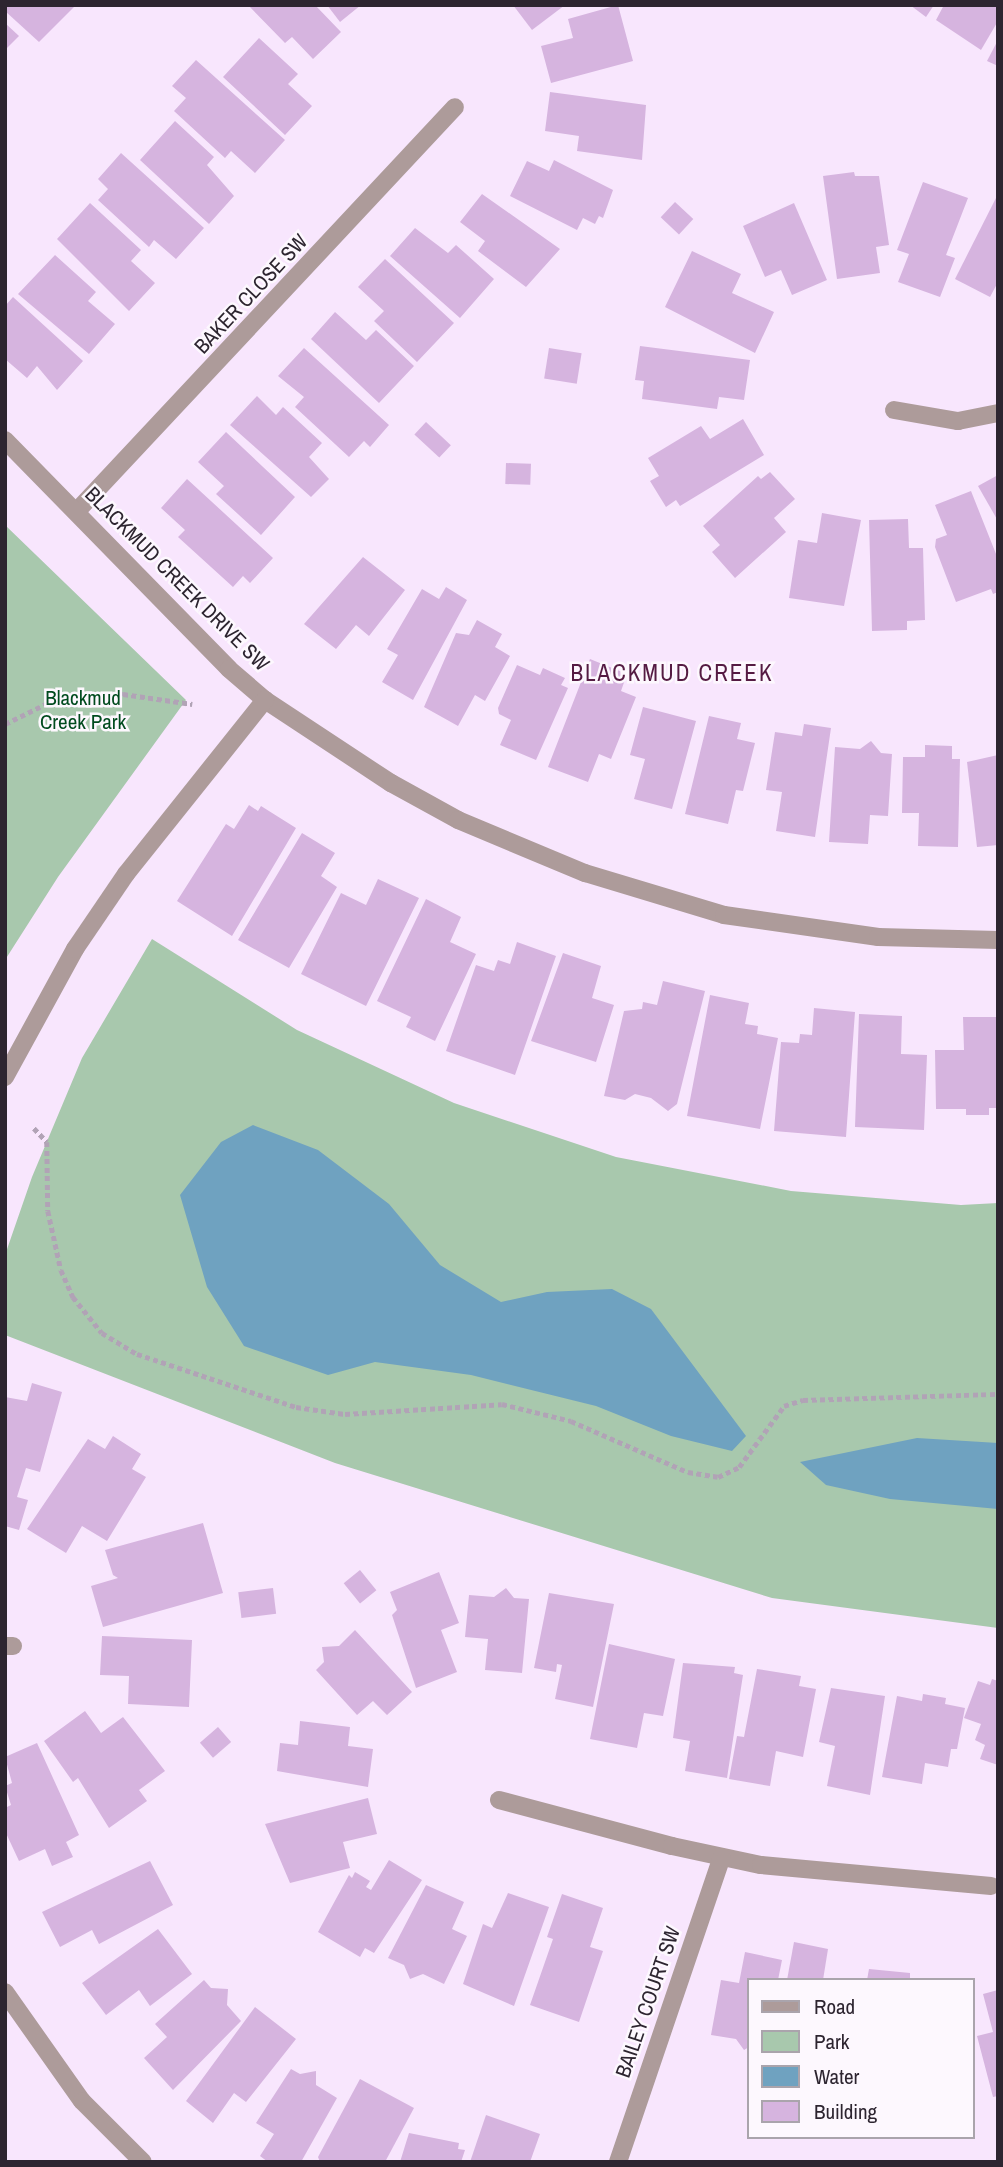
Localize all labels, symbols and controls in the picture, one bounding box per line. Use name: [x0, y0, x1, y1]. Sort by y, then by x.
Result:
street label: BAKER CLOSE SW: [189, 229, 313, 359]
street label: BLACKMUD CREEK DRIVE SW: [80, 482, 274, 676]
district label: BLACKMUD CREEK: [572, 659, 772, 687]
park label: Blackmud Creek Park: [40, 685, 126, 735]
street label: BAILEY COURT SW: [610, 1923, 686, 2081]
legend: [748, 1978, 975, 2139]
text: Road: [814, 1992, 855, 2021]
text: Park: [814, 2027, 849, 2056]
text: Water: [814, 2062, 859, 2091]
text: Building: [814, 2097, 877, 2126]

